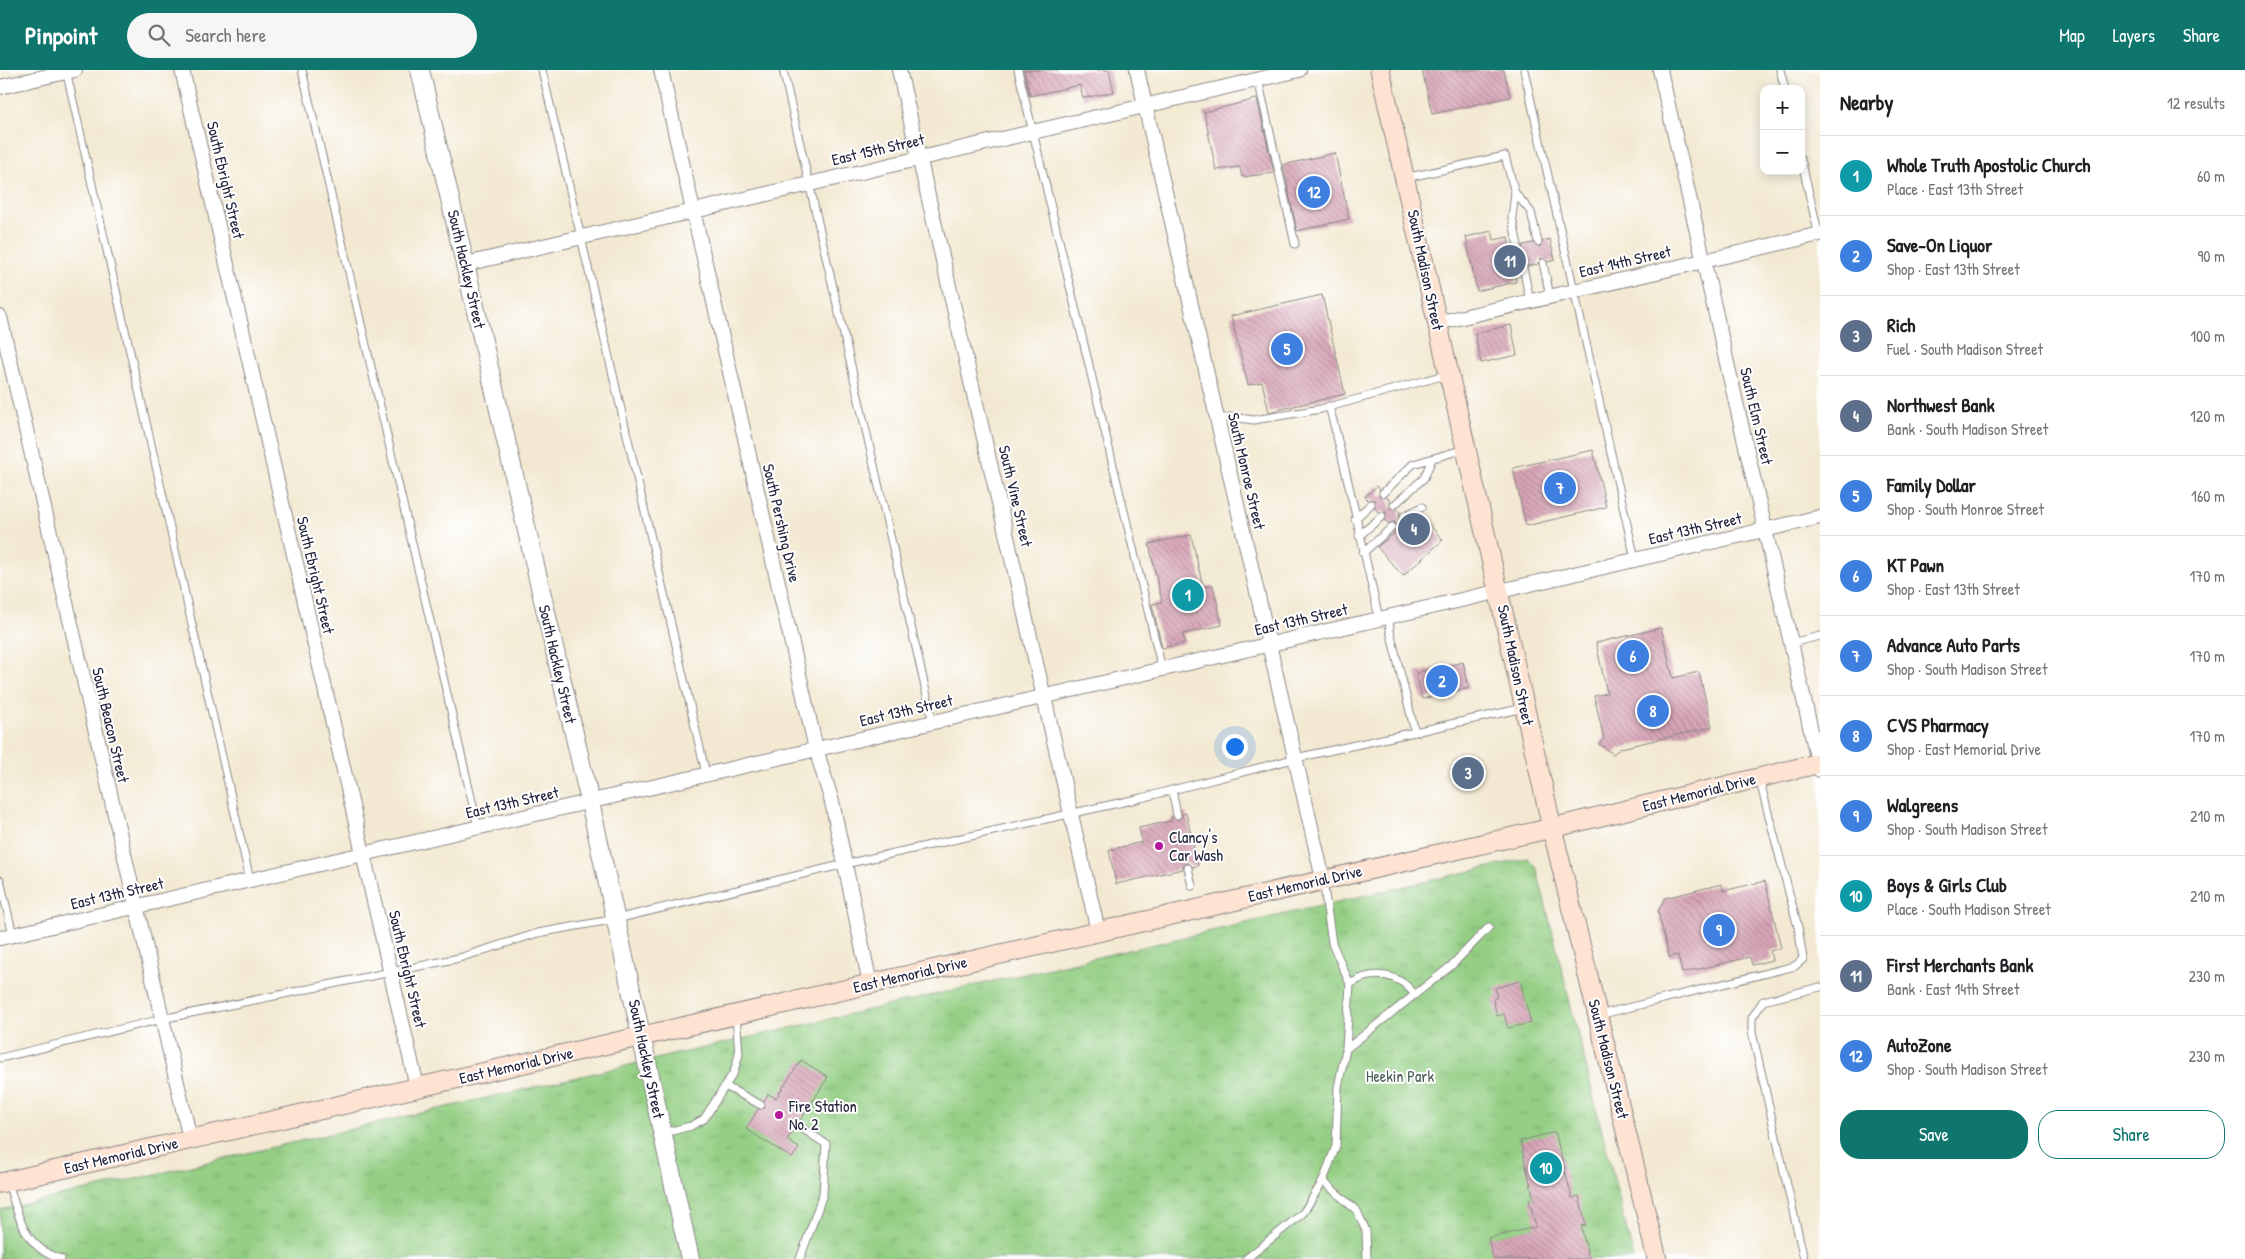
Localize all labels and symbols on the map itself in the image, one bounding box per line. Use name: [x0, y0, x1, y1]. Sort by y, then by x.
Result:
street label: South Ebright Street: [202, 119, 250, 241]
street label: East 15th Street: [830, 128, 927, 170]
pin: 12: [1298, 173, 1330, 211]
street label: South Hackley Street: [443, 208, 491, 331]
street label: South Madison Street: [1403, 208, 1450, 333]
street label: East 14th Street: [1577, 240, 1674, 282]
pin: 11: [1494, 242, 1526, 280]
pin: 5: [1271, 330, 1303, 368]
street label: South Elm Street: [1735, 365, 1779, 467]
street label: South Monroe Street: [1223, 410, 1271, 532]
street label: South Vine Street: [994, 443, 1038, 549]
street label: South Pershing Drive: [758, 462, 806, 585]
pin: 7: [1544, 469, 1576, 507]
street label: East 13th Street: [1646, 507, 1744, 549]
pin: 4: [1398, 510, 1430, 548]
street label: South Ebright Street: [292, 514, 340, 636]
pin: 1: [1172, 576, 1204, 614]
street label: East 13th Street: [1252, 598, 1350, 640]
street label: South Hackley Street: [534, 603, 582, 726]
street label: South Madison Street: [1493, 603, 1540, 728]
pin: 6: [1617, 637, 1649, 675]
pin: 2: [1426, 662, 1458, 700]
street label: South Beacon Street: [87, 665, 135, 785]
street label: East 13th Street: [857, 689, 955, 731]
pin: 8: [1637, 692, 1669, 730]
your location: [1222, 734, 1248, 760]
pin: 3: [1452, 754, 1484, 792]
street label: East Memorial Drive: [1640, 767, 1759, 817]
street label: East 13th Street: [463, 781, 561, 823]
place label: Clancy's Car Wash: [1169, 826, 1223, 866]
marker: Clancy's Car Wash: [1153, 840, 1165, 852]
street label: East Memorial Drive: [1246, 859, 1365, 907]
street label: East 13th Street: [68, 872, 166, 914]
street label: South Ebright Street: [384, 908, 432, 1030]
pin: 9: [1703, 911, 1735, 949]
street label: East Memorial Drive: [851, 950, 970, 998]
street label: South Madison Street: [1584, 997, 1635, 1122]
street label: South Hackley Street: [624, 998, 670, 1121]
street label: East Memorial Drive: [457, 1041, 576, 1089]
park label: Heekin Park: [1366, 1065, 1434, 1087]
place label: Fire Station No. 2: [788, 1095, 857, 1135]
marker: Fire Station No. 2: [773, 1109, 785, 1121]
street label: East Memorial Drive: [62, 1131, 181, 1179]
pin: 10: [1530, 1149, 1562, 1187]

